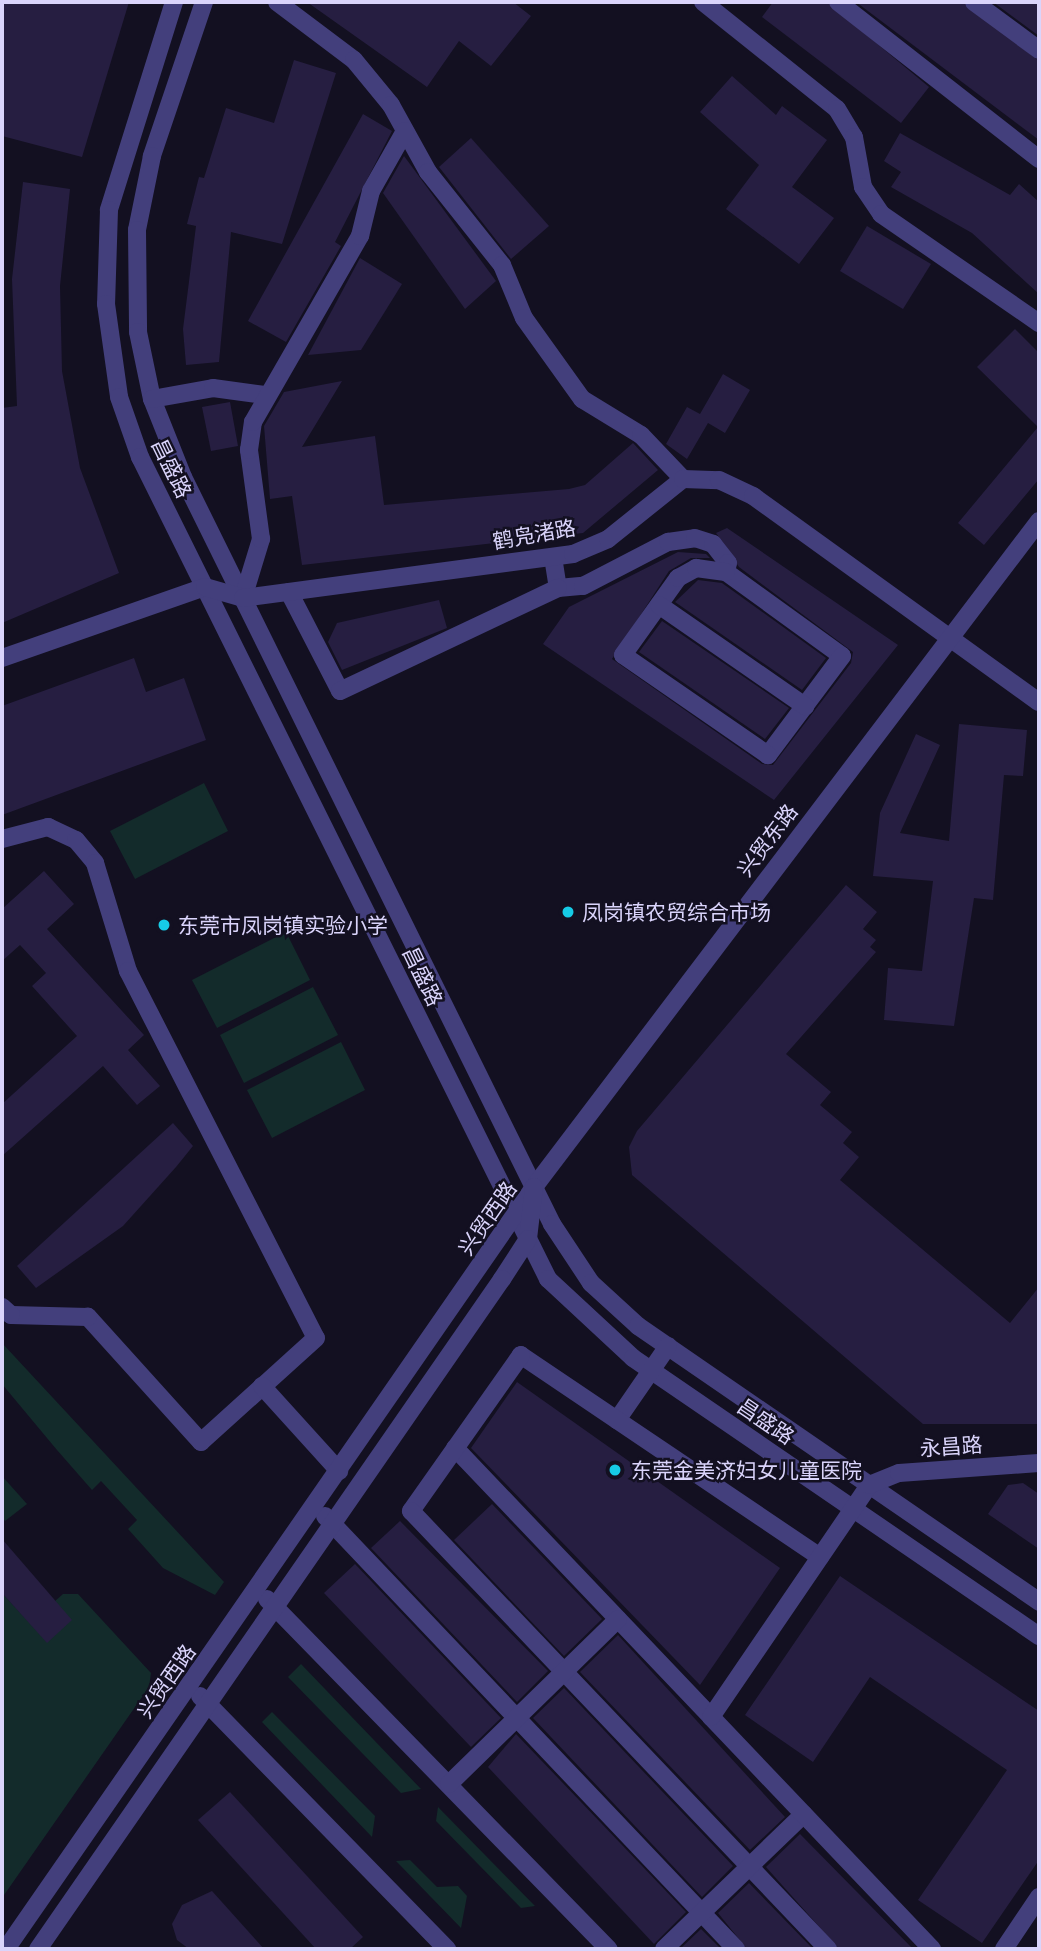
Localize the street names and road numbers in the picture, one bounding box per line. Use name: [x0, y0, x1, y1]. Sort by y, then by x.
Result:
street label: 昌盛路: [147, 434, 197, 502]
street label: 鹤凫渚路: [490, 514, 578, 554]
street label: 兴贸东路: [732, 799, 802, 881]
street label: 昌盛路: [398, 942, 448, 1010]
street label: 兴贸西路: [453, 1176, 521, 1260]
street label: 昌盛路: [733, 1393, 799, 1449]
street label: 永昌路: [919, 1431, 983, 1461]
street label: 兴贸西路: [132, 1639, 200, 1723]

